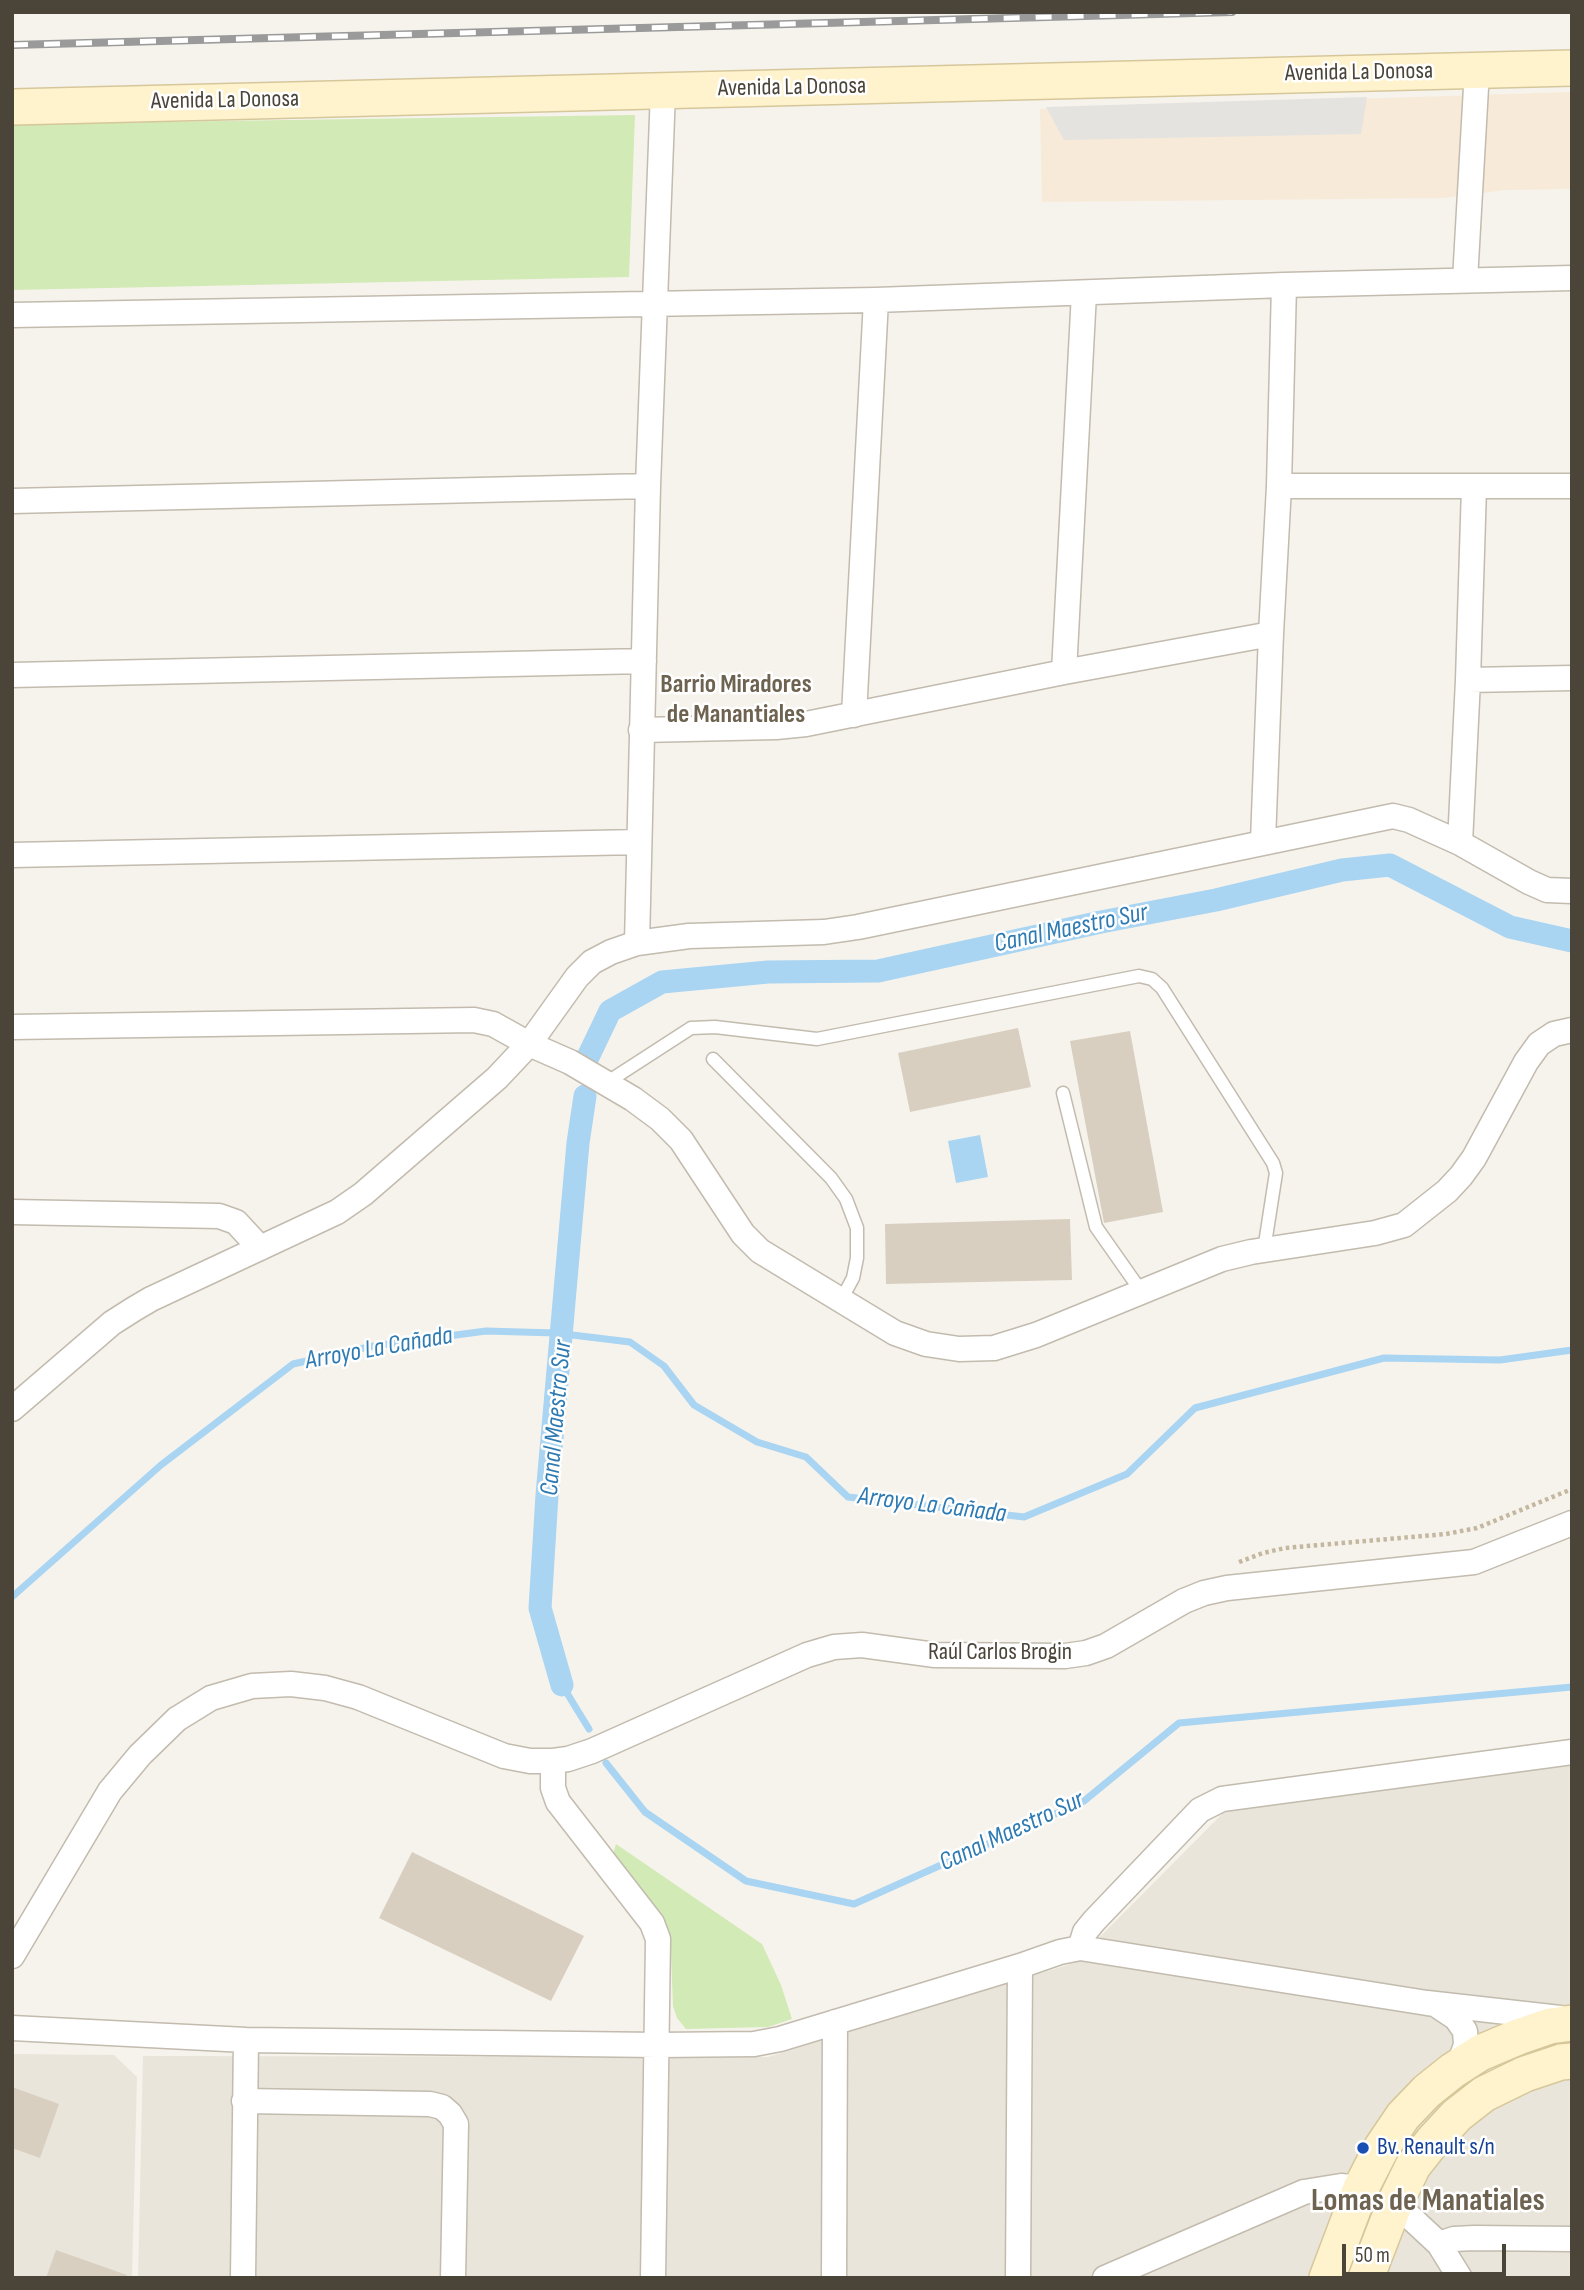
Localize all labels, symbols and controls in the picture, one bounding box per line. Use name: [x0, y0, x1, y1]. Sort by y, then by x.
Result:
street label: Avenida La Donosa: [1285, 57, 1433, 89]
street label: Avenida La Donosa: [718, 72, 866, 104]
street label: Avenida La Donosa: [151, 85, 299, 117]
district label: Barrio Miradores de Manantiales: [660, 669, 812, 730]
water label: Canal Maestro Sur: [991, 898, 1151, 960]
water label: Arroyo La Cañada: [303, 1321, 455, 1377]
water label: Canal Maestro Sur: [535, 1339, 579, 1497]
water label: Arroyo La Cañada: [856, 1481, 1008, 1531]
street label: Raúl Carlos Brogin: [928, 1639, 1072, 1667]
water label: Canal Maestro Sur: [935, 1785, 1089, 1879]
place label: Bv. Renault s/n: [1377, 2134, 1495, 2162]
marker: Bv. Renault s/n: [1355, 2140, 1371, 2156]
district label: Lomas de Manatiales: [1311, 2183, 1545, 2221]
scale bar: [1346, 2230, 1510, 2274]
text: 50 m: [1355, 2243, 1390, 2268]

